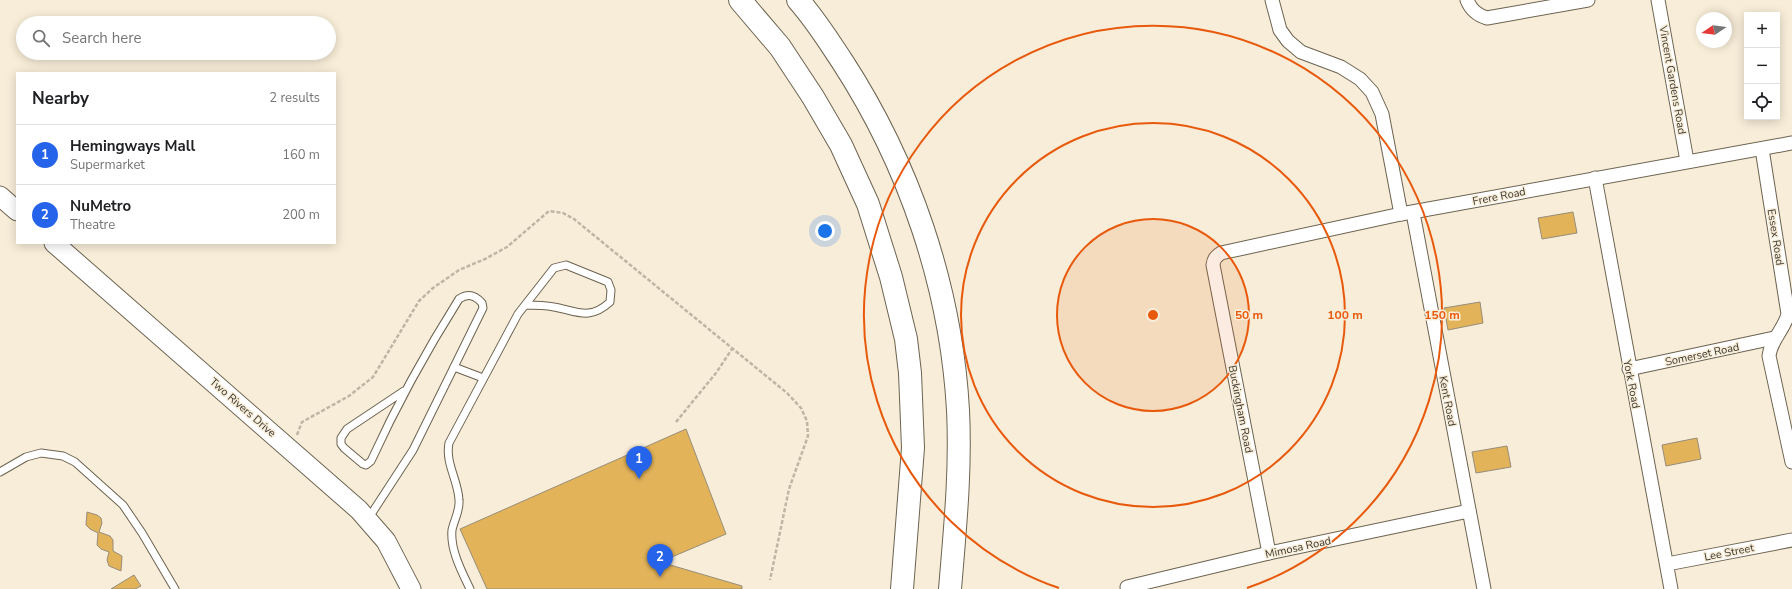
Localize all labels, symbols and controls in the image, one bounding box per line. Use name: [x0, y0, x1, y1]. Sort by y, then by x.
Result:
north arrow: [1696, 12, 1732, 48]
map controls: [1744, 12, 1780, 120]
button: +: [1744, 12, 1780, 48]
search box: [16, 16, 336, 60]
street label: Vincent Gardens Road: [1655, 24, 1689, 136]
icon: search: [30, 27, 52, 49]
text: Search here: [62, 28, 142, 48]
button: −: [1744, 48, 1780, 84]
button: locate: [1744, 84, 1780, 120]
text: Nearby: [32, 87, 89, 110]
text: 2 results: [269, 89, 320, 107]
text: Hemingways Mall: [70, 136, 195, 156]
text: 1: [41, 146, 49, 164]
text: 160 m: [282, 146, 320, 164]
text: Supermarket: [70, 156, 145, 174]
street label: Frere Road: [1471, 184, 1527, 209]
text: NuMetro: [70, 196, 131, 216]
text: 2: [41, 206, 49, 224]
text: 200 m: [282, 206, 320, 224]
street label: Essex Road: [1764, 208, 1787, 266]
text: Theatre: [70, 216, 115, 234]
your location: [815, 221, 835, 241]
text: 50 m: [1235, 307, 1263, 323]
text: 100 m: [1327, 307, 1363, 323]
text: 150 m: [1424, 307, 1460, 323]
centre of rings: [1146, 308, 1160, 322]
street label: Somerset Road: [1664, 339, 1741, 370]
street label: York Road: [1619, 357, 1644, 410]
street label: Buckingham Road: [1225, 364, 1256, 454]
street label: Two Rivers Drive: [206, 374, 279, 441]
street label: Kent Road: [1435, 375, 1460, 428]
pin: 1: [626, 446, 652, 479]
street label: Mimosa Road: [1264, 533, 1332, 562]
street label: Lee Street: [1703, 540, 1755, 565]
pin: 2: [647, 544, 673, 577]

